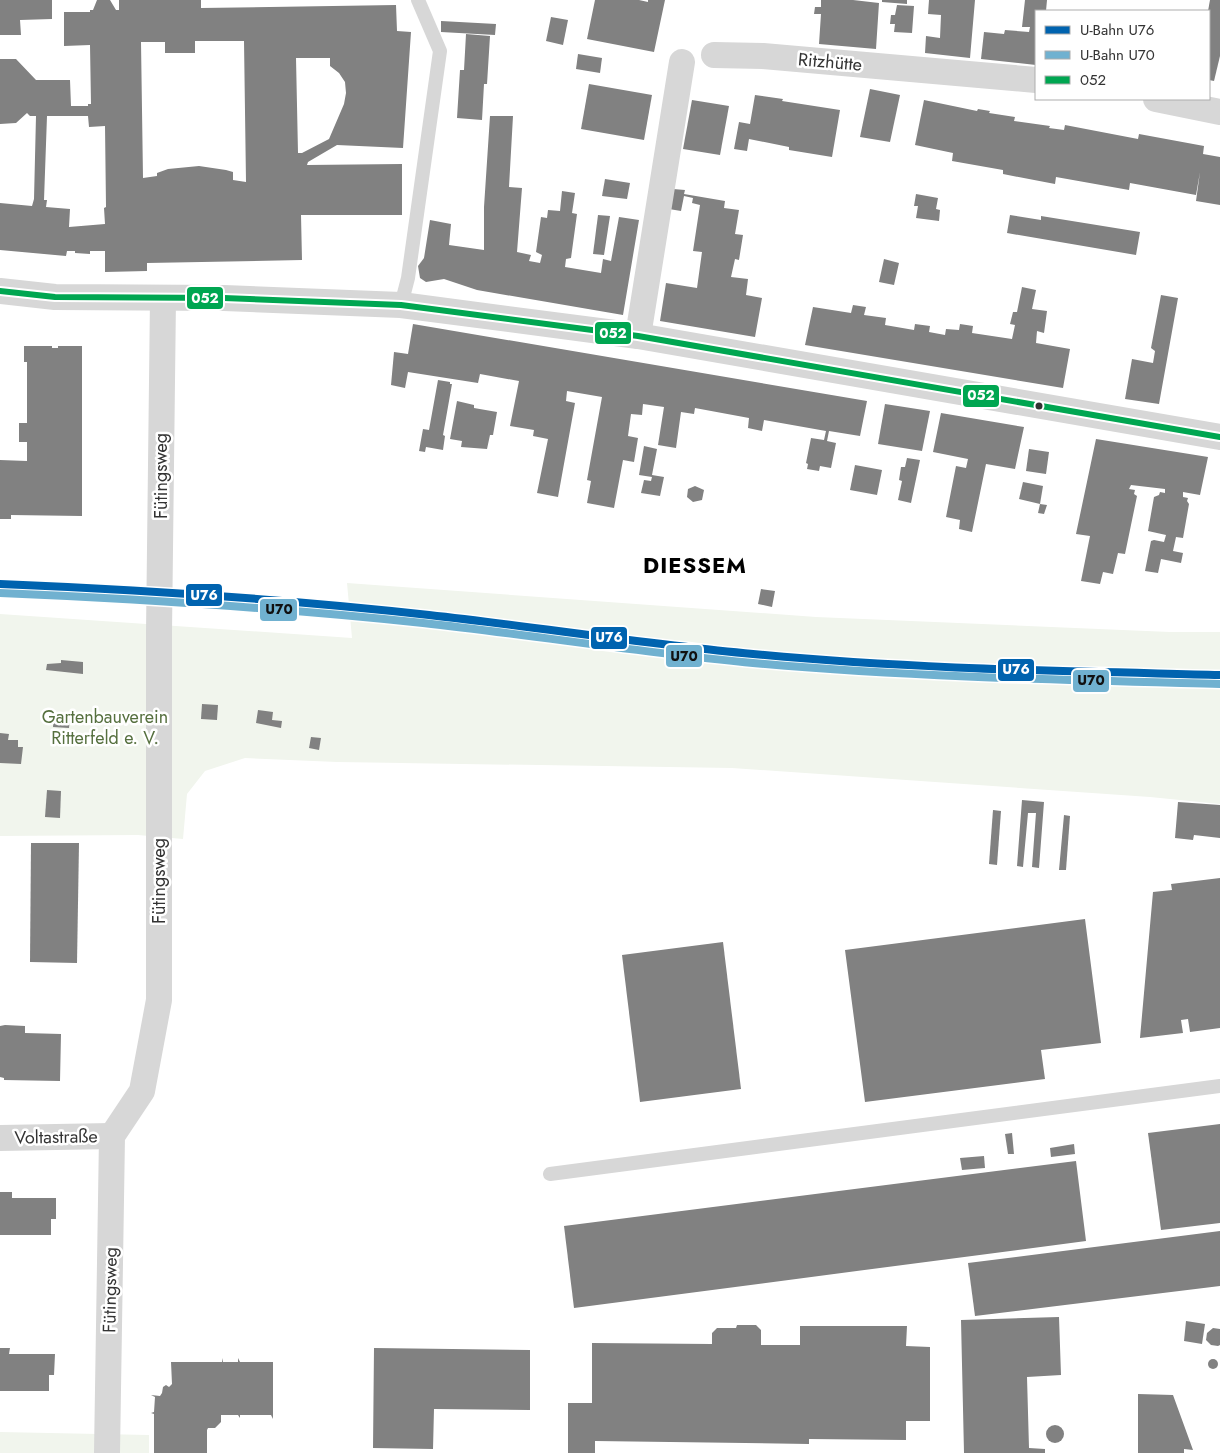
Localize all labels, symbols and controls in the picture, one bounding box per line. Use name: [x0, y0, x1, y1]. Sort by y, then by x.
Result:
legend: [1035, 10, 1210, 100]
text: U-Bahn U76: [1080, 19, 1154, 41]
text: U-Bahn U70: [1080, 44, 1155, 66]
street label: Ritzhütte: [797, 46, 863, 78]
text: 052: [1080, 69, 1106, 91]
line badge: 052: [186, 286, 224, 310]
text: 052: [191, 288, 219, 308]
line badge: 052: [594, 321, 632, 345]
text: 052: [599, 323, 627, 343]
line badge: 052: [962, 384, 1000, 408]
text: 052: [967, 385, 995, 405]
unlabelled marker: [1034, 401, 1044, 411]
street label: Fütingsweg: [148, 433, 174, 519]
district label: DIESSEM: [643, 549, 747, 581]
line badge: U76: [185, 583, 223, 607]
text: U76: [190, 585, 218, 605]
line badge: U70: [259, 598, 298, 622]
text: U70: [265, 599, 293, 619]
line badge: U76: [590, 626, 628, 650]
text: U76: [595, 627, 623, 647]
line badge: U70: [665, 644, 703, 668]
text: U70: [670, 646, 698, 666]
line badge: U76: [997, 658, 1035, 682]
text: U76: [1002, 659, 1030, 679]
line badge: U70: [1072, 669, 1110, 693]
text: U70: [1077, 670, 1105, 690]
park label: Gartenbauverein Ritterfeld e. V.: [42, 704, 168, 751]
street label: Fütingsweg: [146, 838, 172, 924]
street label: Voltastraße: [14, 1123, 98, 1151]
street label: Fütingsweg: [96, 1247, 124, 1333]

